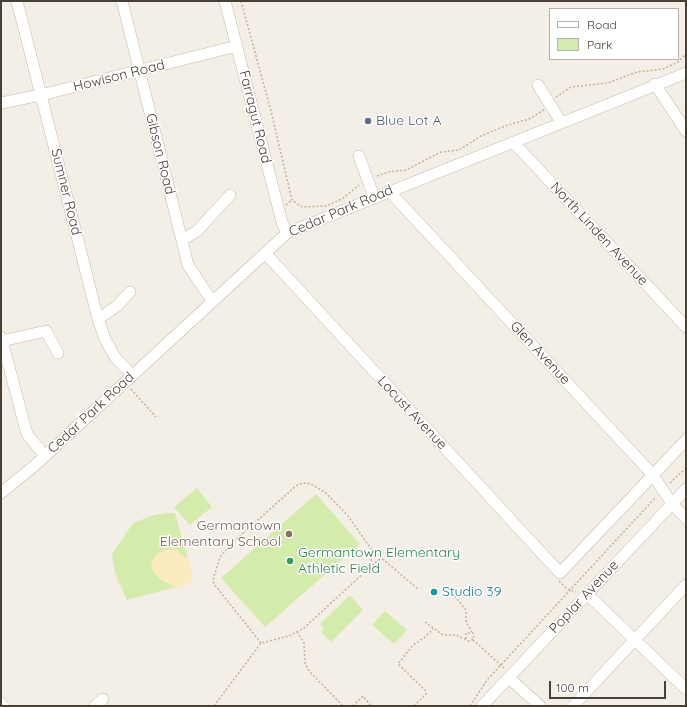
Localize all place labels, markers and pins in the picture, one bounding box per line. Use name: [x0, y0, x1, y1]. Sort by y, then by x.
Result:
place label: Blue Lot A: [376, 113, 441, 129]
marker: Blue Lot A: [363, 116, 373, 126]
place label: Germantown Elementary School: [160, 518, 281, 550]
marker: Germantown Elementary School: [284, 529, 294, 539]
place label: Germantown Elementary Athletic Field: [298, 545, 460, 578]
marker: Germantown Elementary Athletic Field: [285, 556, 295, 566]
place label: Studio 39: [442, 584, 501, 600]
marker: Studio 39: [429, 587, 439, 597]

